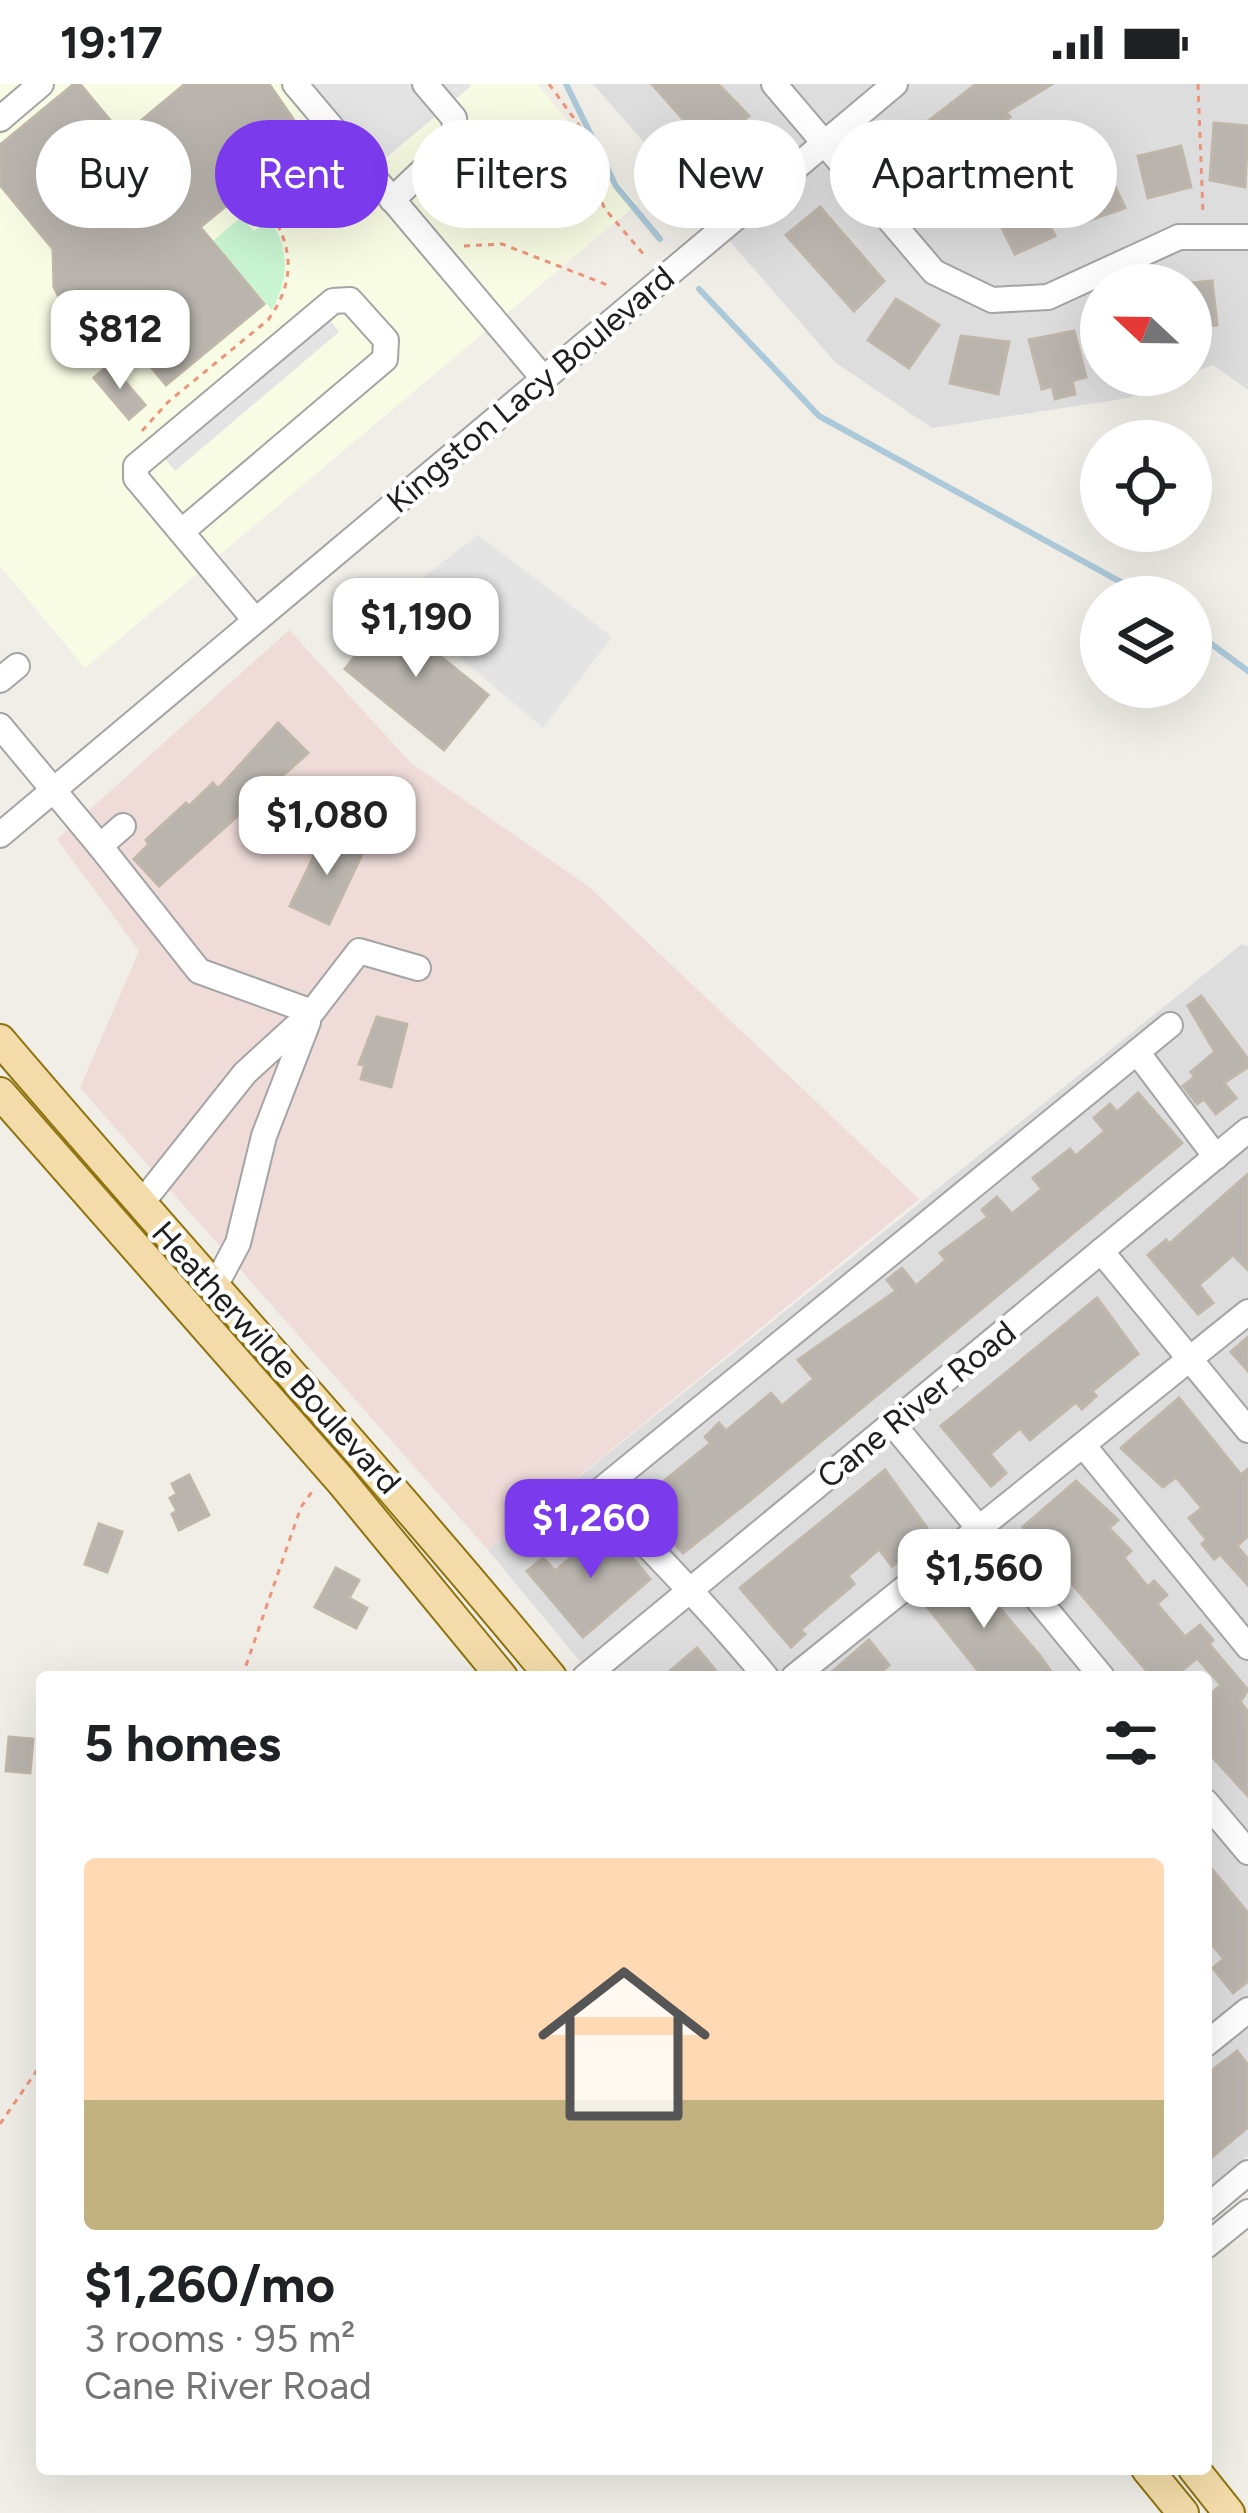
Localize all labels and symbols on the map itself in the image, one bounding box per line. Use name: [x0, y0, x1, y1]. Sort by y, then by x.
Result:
street label: Kingston Lacy Boulevard: [379, 258, 682, 521]
north arrow: [1080, 264, 1212, 396]
pin: $812: [49, 290, 191, 392]
pin: $1,190: [318, 578, 514, 680]
pin: $1,080: [229, 776, 425, 878]
street label: Heatherwilde Boulevard: [144, 1213, 409, 1501]
street label: Cane River Road: [809, 1313, 1023, 1496]
pin: $1,260: [493, 1479, 689, 1581]
pin: $1,560: [886, 1529, 1082, 1631]

